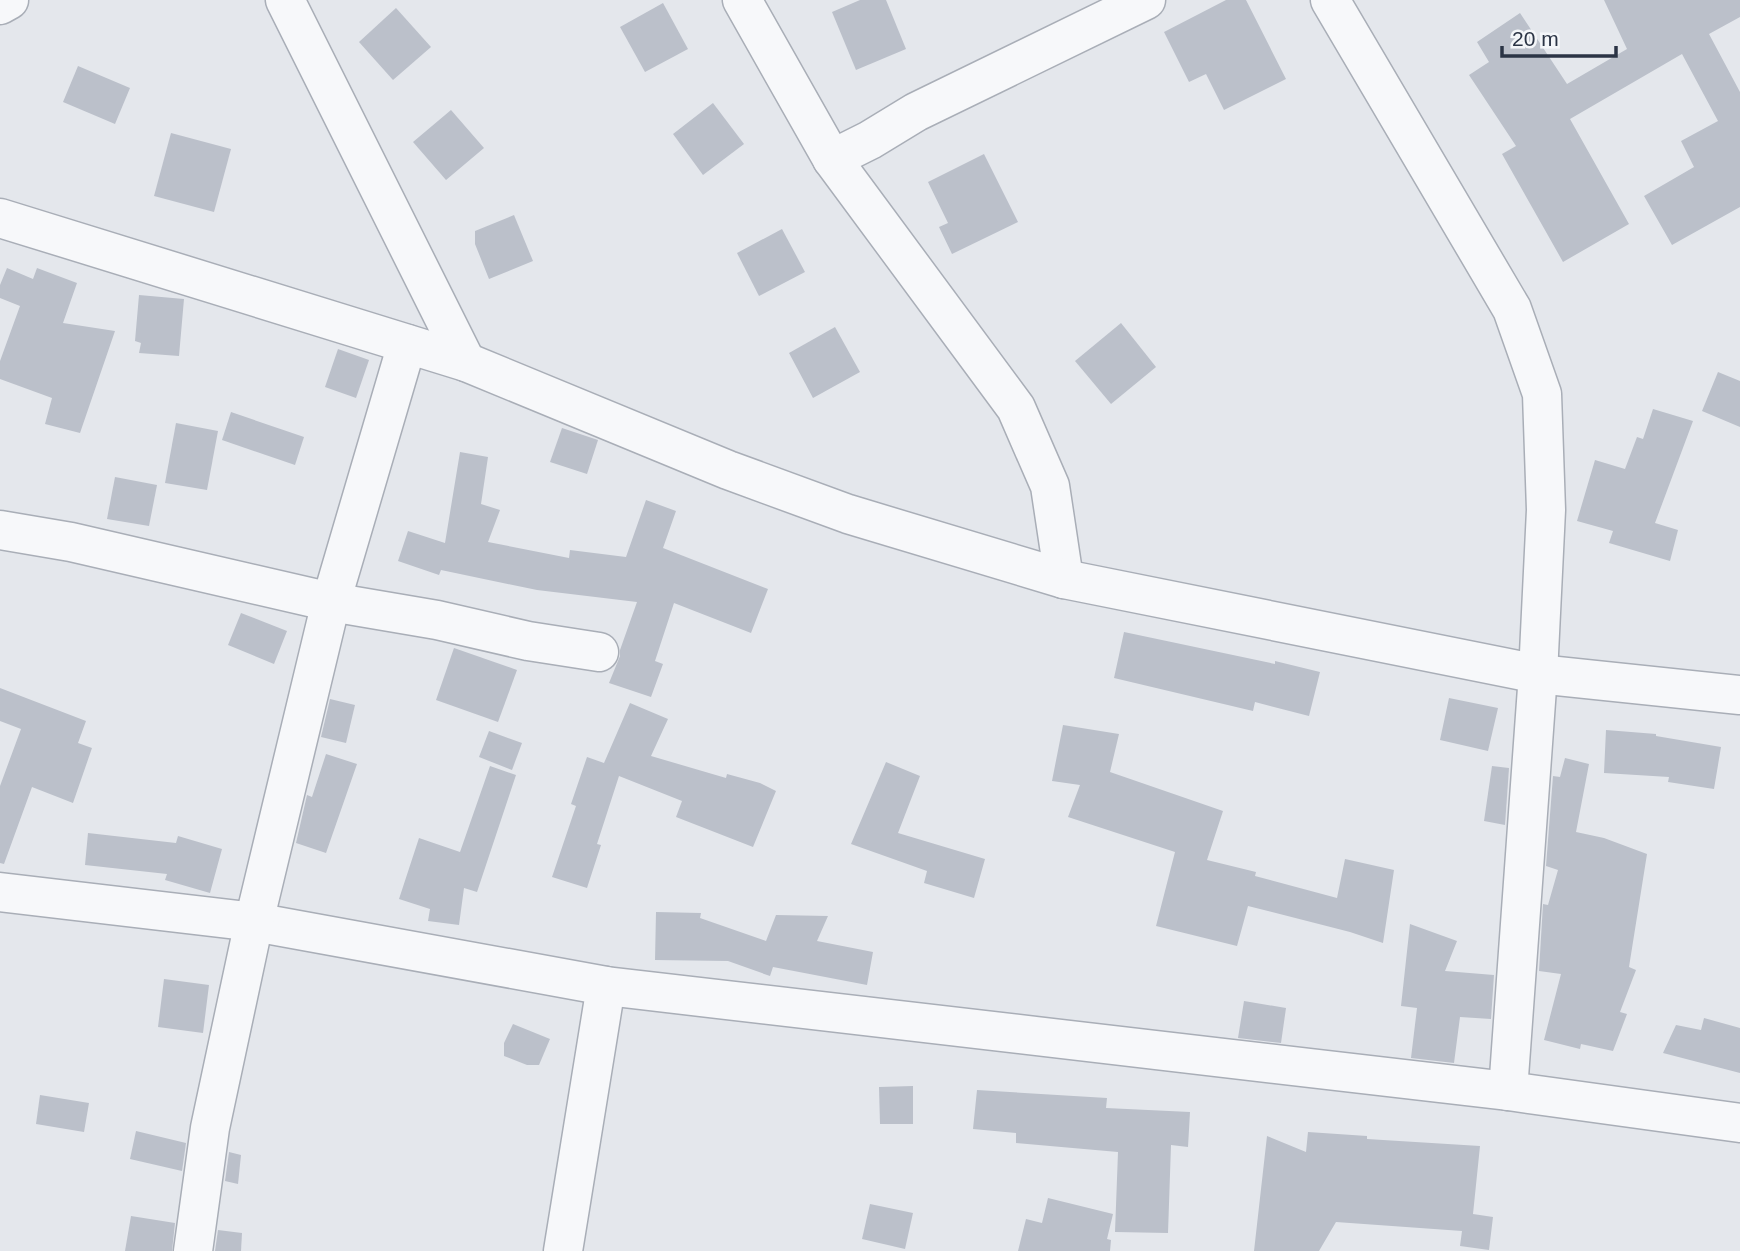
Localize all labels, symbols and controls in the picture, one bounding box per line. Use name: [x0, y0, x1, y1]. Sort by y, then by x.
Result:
scale bar: [1502, 14, 1616, 58]
text: 20 m: [1512, 27, 1559, 50]

